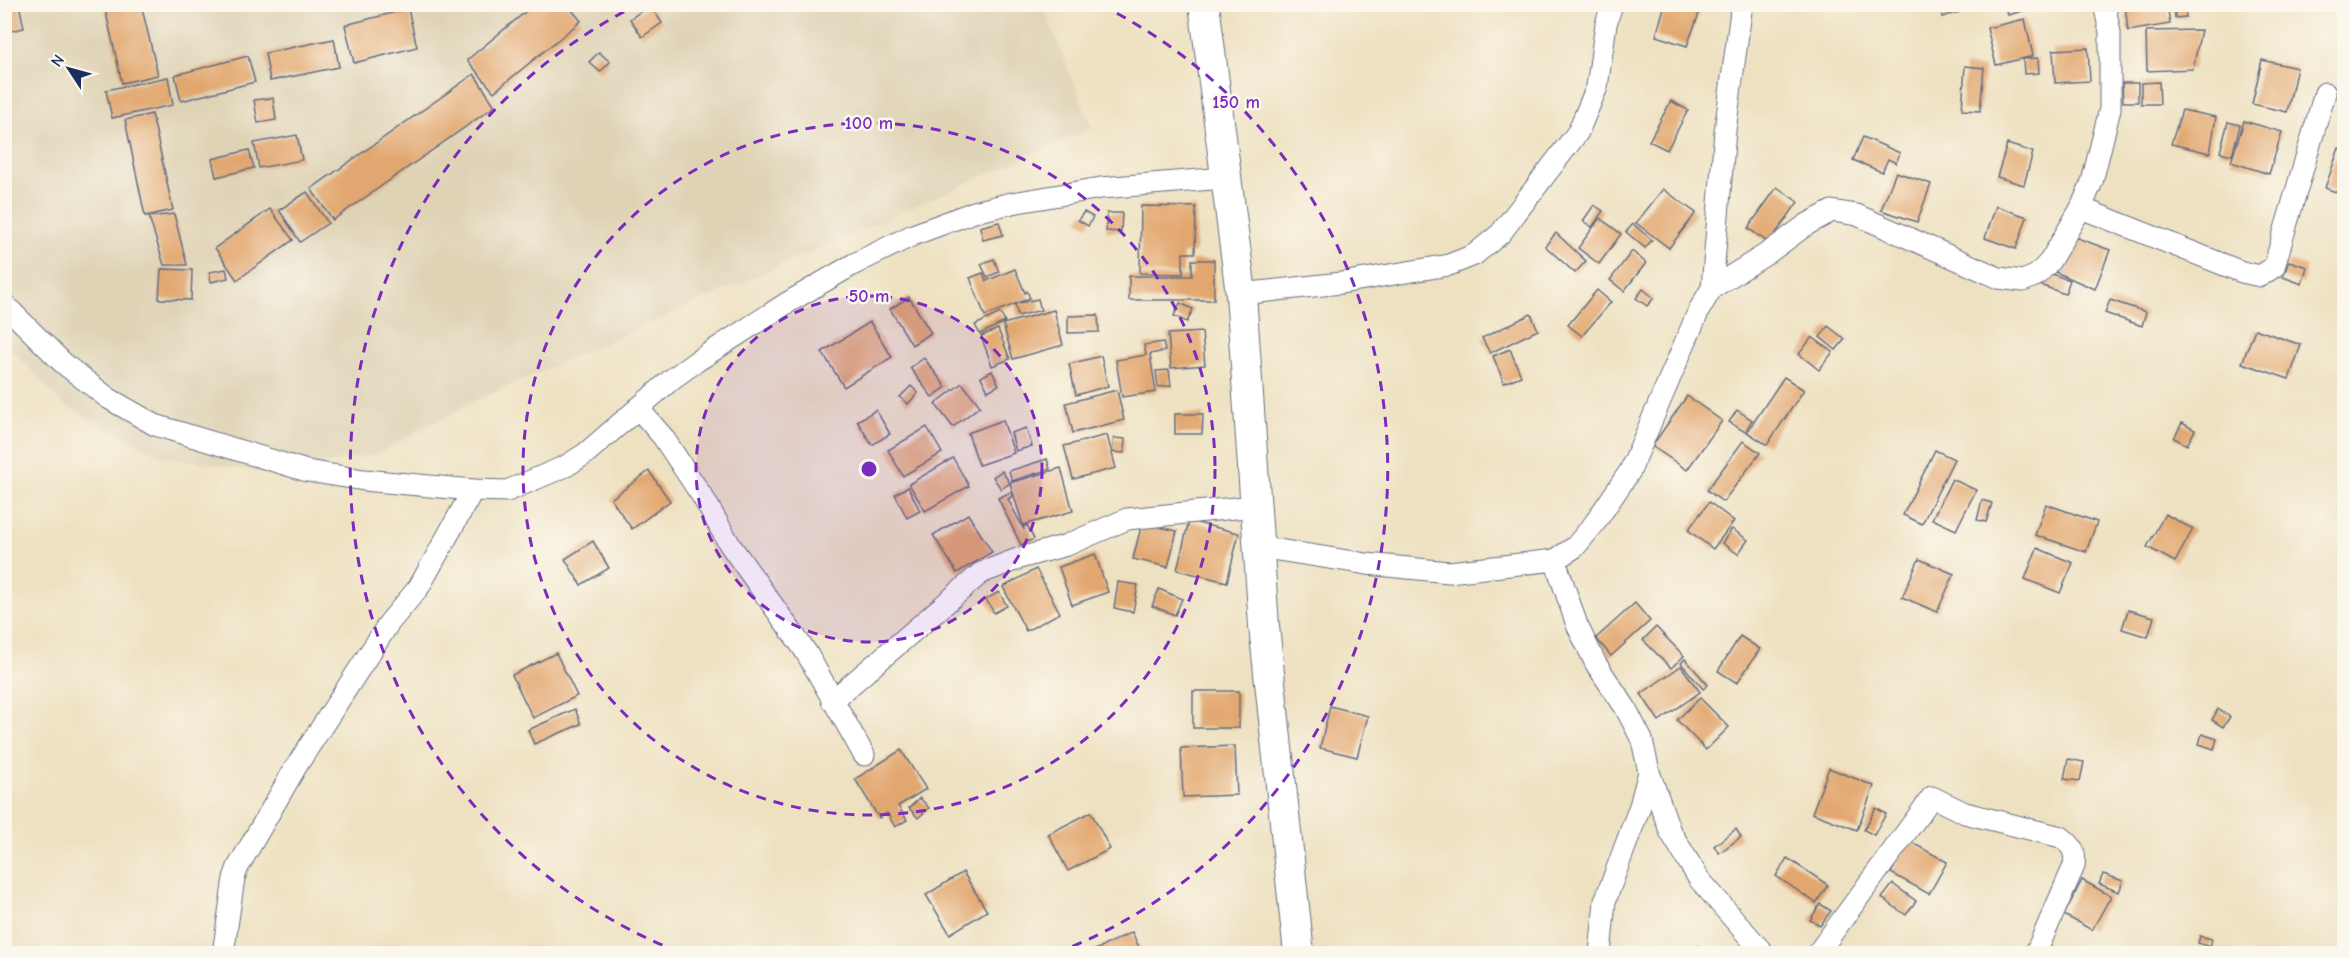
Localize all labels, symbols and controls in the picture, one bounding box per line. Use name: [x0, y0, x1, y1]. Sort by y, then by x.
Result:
north arrow: [39, 39, 99, 99]
text: N: [47, 51, 68, 70]
text: 150 m: [1212, 92, 1260, 113]
text: 100 m: [845, 113, 893, 134]
text: 50 m: [849, 286, 889, 307]
centre of rings: [859, 459, 879, 479]

